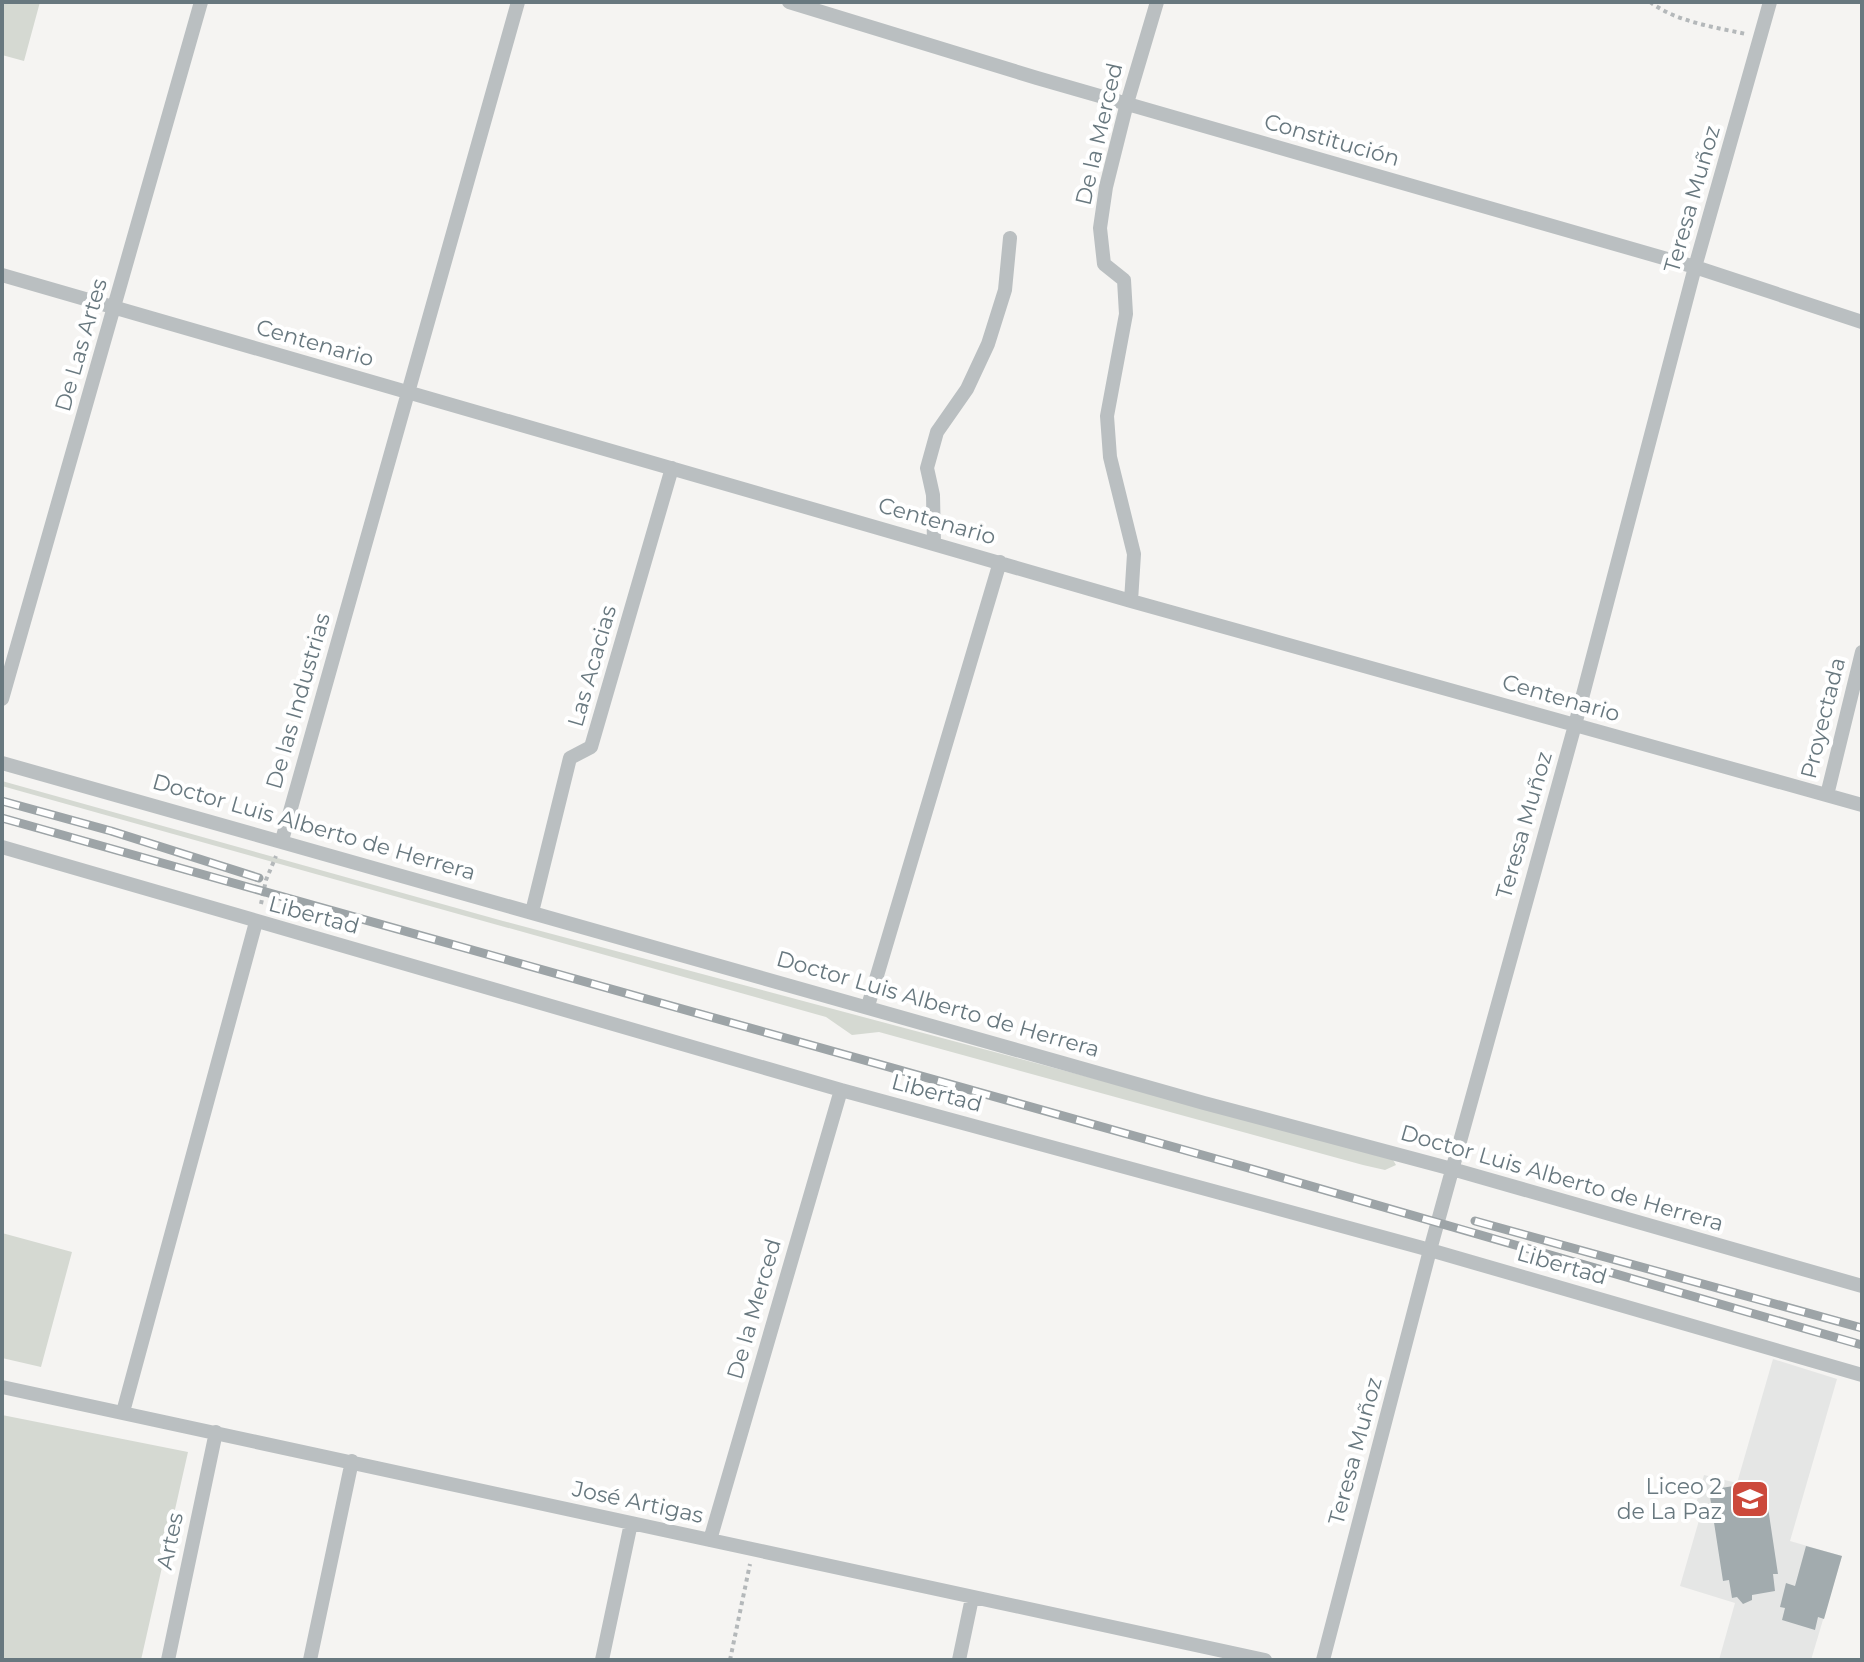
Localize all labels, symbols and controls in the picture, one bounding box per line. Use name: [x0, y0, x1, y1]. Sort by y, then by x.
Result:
street label: De la Merced: [1070, 60, 1128, 208]
street label: Constitución: [1261, 108, 1403, 172]
street label: Teresa Muñoz: [1658, 122, 1726, 276]
street label: De Las Artes: [49, 275, 113, 415]
street label: Centenario: [253, 313, 377, 373]
street label: Centenario: [875, 491, 999, 551]
street label: Las Acacias: [562, 602, 622, 730]
street label: De las Industrias: [260, 610, 336, 792]
street label: Proyectada: [1795, 655, 1851, 781]
street label: Centenario: [1499, 668, 1623, 728]
street label: Teresa Muñoz: [1490, 748, 1558, 902]
street label: Doctor Luis Alberto de Herrera: [149, 768, 479, 886]
street label: Libertad: [266, 890, 362, 940]
street label: Doctor Luis Alberto de Herrera: [773, 945, 1103, 1063]
street label: Libertad: [889, 1068, 985, 1118]
street label: Doctor Luis Alberto de Herrera: [1397, 1119, 1727, 1237]
street label: De la Merced: [721, 1236, 787, 1382]
street label: Libertad: [1514, 1239, 1610, 1291]
street label: Teresa Muñoz: [1322, 1374, 1388, 1528]
place label: Liceo 2 de La Paz: [1617, 1473, 1722, 1525]
street label: José Artigas: [569, 1475, 706, 1529]
school or university icon: Liceo 2 de La Paz: [1729, 1478, 1771, 1520]
street label: Artes: [151, 1510, 189, 1572]

